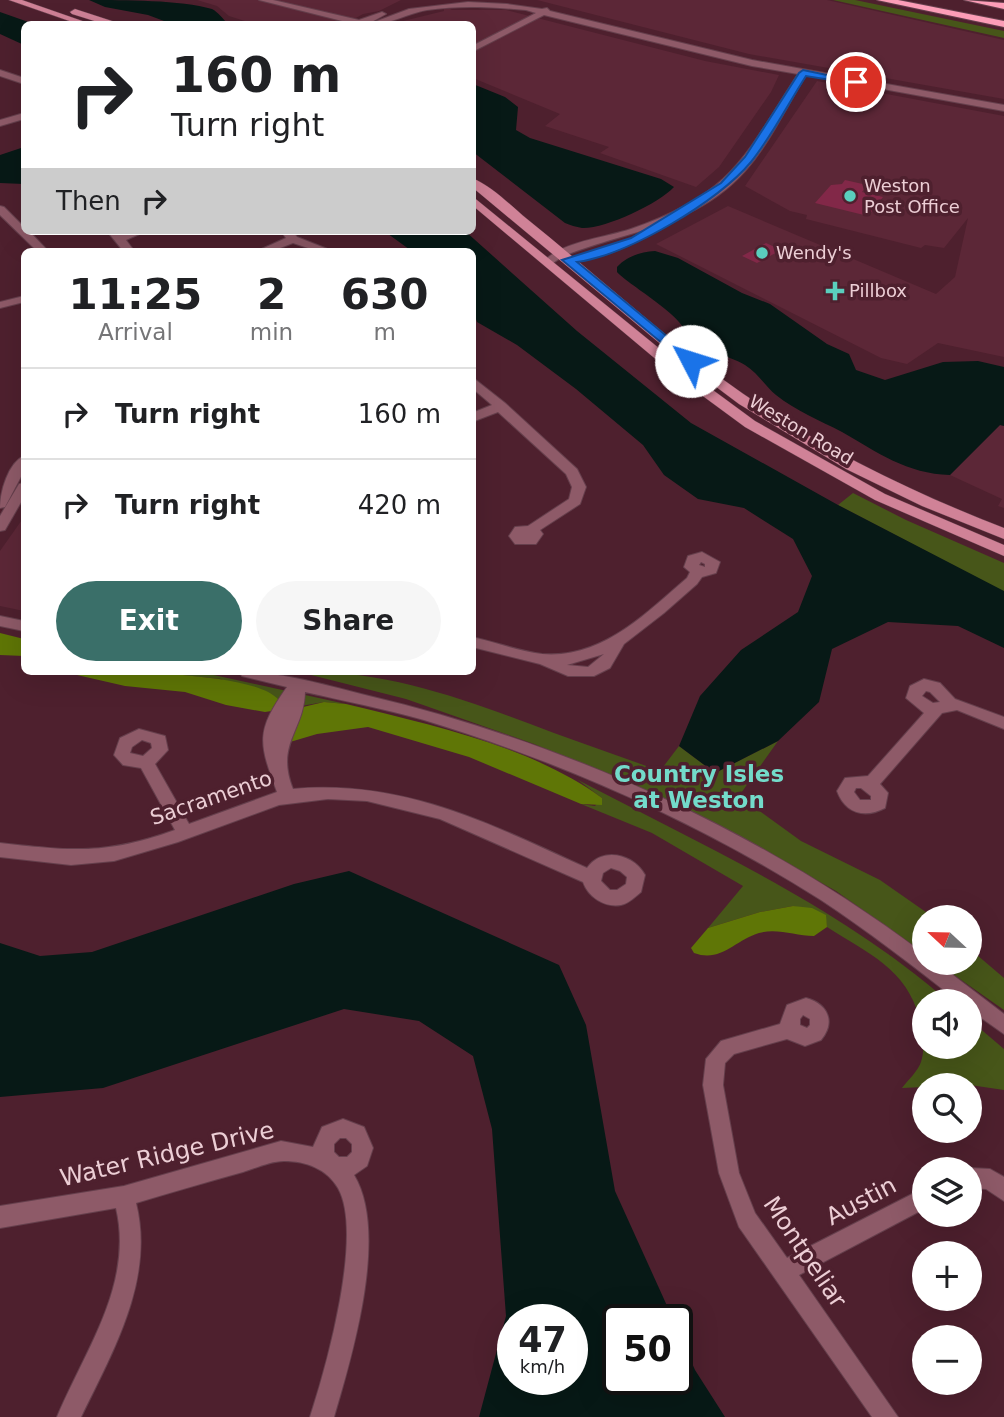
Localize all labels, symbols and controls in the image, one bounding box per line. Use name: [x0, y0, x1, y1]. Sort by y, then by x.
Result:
text: 160 m: [171, 47, 341, 104]
icon: right: [56, 49, 147, 140]
pin: [826, 52, 886, 112]
icon: arrive: [837, 63, 875, 101]
text: Turn right: [171, 106, 324, 144]
place label: Weston Post Office: [864, 175, 960, 217]
icon: right: [135, 182, 173, 220]
text: Then: [56, 186, 121, 216]
marker: Weston Post Office: [842, 188, 858, 204]
place label: Wendy's: [776, 242, 852, 263]
marker: Wendy's: [754, 245, 770, 261]
text: 11:25: [69, 270, 202, 319]
text: 2: [257, 270, 286, 319]
text: 630: [341, 270, 428, 319]
place label: Pillbox: [849, 280, 907, 301]
marker: Pillbox: [827, 283, 843, 299]
text: Arrival: [98, 319, 173, 345]
text: min: [250, 319, 293, 345]
text: m: [373, 319, 396, 345]
position arrow: [654, 324, 728, 398]
street label: Weston Road: [745, 390, 857, 469]
icon: right: [56, 395, 94, 433]
text: Turn right: [115, 399, 260, 429]
text: 160 m: [358, 399, 441, 429]
icon: right: [56, 486, 94, 524]
text: Turn right: [115, 490, 260, 520]
text: 420 m: [358, 490, 441, 520]
button: Exit: [56, 581, 242, 661]
button: Share: [256, 581, 441, 661]
district label: Country Isles at Weston: [614, 761, 784, 813]
street label: Sacramento: [147, 766, 275, 830]
north arrow: [912, 905, 982, 975]
map controls: [912, 905, 982, 1395]
button: sound: [912, 989, 982, 1059]
button: search: [912, 1073, 982, 1143]
street label: Water Ridge Drive: [57, 1116, 277, 1192]
button: layers: [912, 1157, 982, 1227]
street label: Austin: [821, 1171, 901, 1231]
street label: Montpeliar: [758, 1191, 852, 1313]
button: +: [912, 1241, 982, 1311]
speed limit sign: 50: [602, 1304, 693, 1395]
text: 47: [518, 1320, 567, 1360]
button: −: [912, 1325, 982, 1395]
text: km/h: [520, 1356, 565, 1377]

